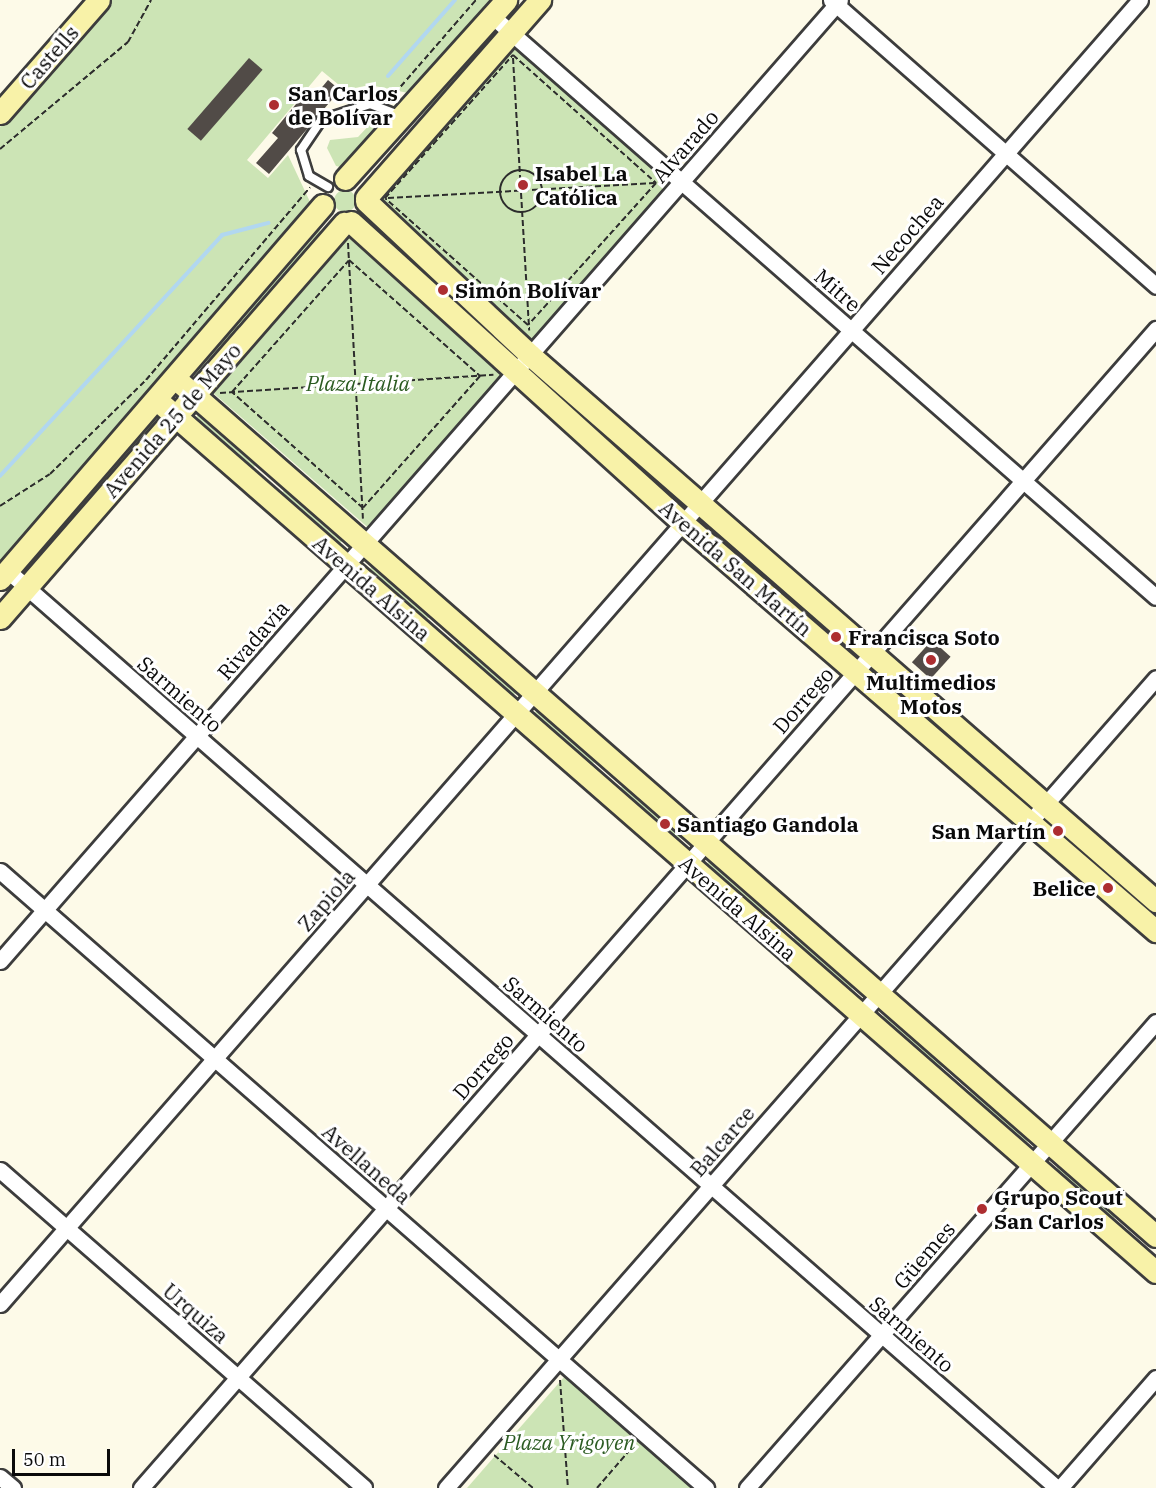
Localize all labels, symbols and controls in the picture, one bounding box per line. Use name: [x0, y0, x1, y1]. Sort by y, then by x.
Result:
street label: Castells: [14, 20, 84, 94]
place label: San Carlos de Bolívar: [288, 80, 398, 130]
marker: San Carlos de Bolívar: [265, 96, 283, 114]
street label: Alvarado: [647, 104, 723, 188]
place label: Isabel La Católica: [535, 160, 628, 210]
marker: Isabel La Católica: [516, 178, 530, 192]
street label: Necochea: [866, 189, 948, 279]
street label: Mitre: [810, 263, 866, 317]
place label: Simón Bolívar: [455, 277, 601, 303]
marker: Simón Bolívar: [436, 283, 450, 297]
street label: Avenida 25 de Mayo: [98, 338, 246, 502]
park label: Plaza Italia: [306, 370, 410, 396]
street label: Avenida San Martín: [654, 495, 818, 641]
street label: Avenida Alsina: [308, 530, 436, 646]
street label: Rivadavia: [212, 595, 294, 685]
place label: Francisca Soto: [848, 624, 1000, 650]
marker: Francisca Soto: [829, 630, 843, 644]
street label: Sarmiento: [133, 650, 227, 738]
marker: Multimedios Motos: [924, 653, 938, 667]
street label: Dorrego: [767, 662, 839, 738]
place label: Multimedios Motos: [866, 669, 996, 719]
place label: Santiago Gandola: [677, 811, 859, 837]
marker: Santiago Gandola: [658, 817, 672, 831]
place label: San Martín: [932, 818, 1046, 844]
marker: San Martín: [1051, 824, 1065, 838]
street label: Avenida Alsina: [674, 850, 802, 966]
street label: Zapiola: [292, 864, 360, 936]
place label: Belice: [1032, 875, 1096, 901]
marker: Belice: [1101, 881, 1115, 895]
street label: Sarmiento: [499, 970, 593, 1058]
street label: Dorrego: [447, 1028, 519, 1104]
street label: Balcarce: [685, 1101, 759, 1181]
street label: Avellaneda: [317, 1119, 417, 1209]
place label: Grupo Scout San Carlos: [994, 1184, 1123, 1234]
marker: Grupo Scout San Carlos: [975, 1202, 989, 1216]
street label: Güemes: [888, 1216, 960, 1294]
street label: Urquiza: [158, 1278, 234, 1348]
street label: Sarmiento: [865, 1290, 959, 1378]
park label: Plaza Yrigoyen: [503, 1429, 635, 1455]
scale bar: [15, 1437, 112, 1475]
text: 50 m: [23, 1448, 66, 1471]

